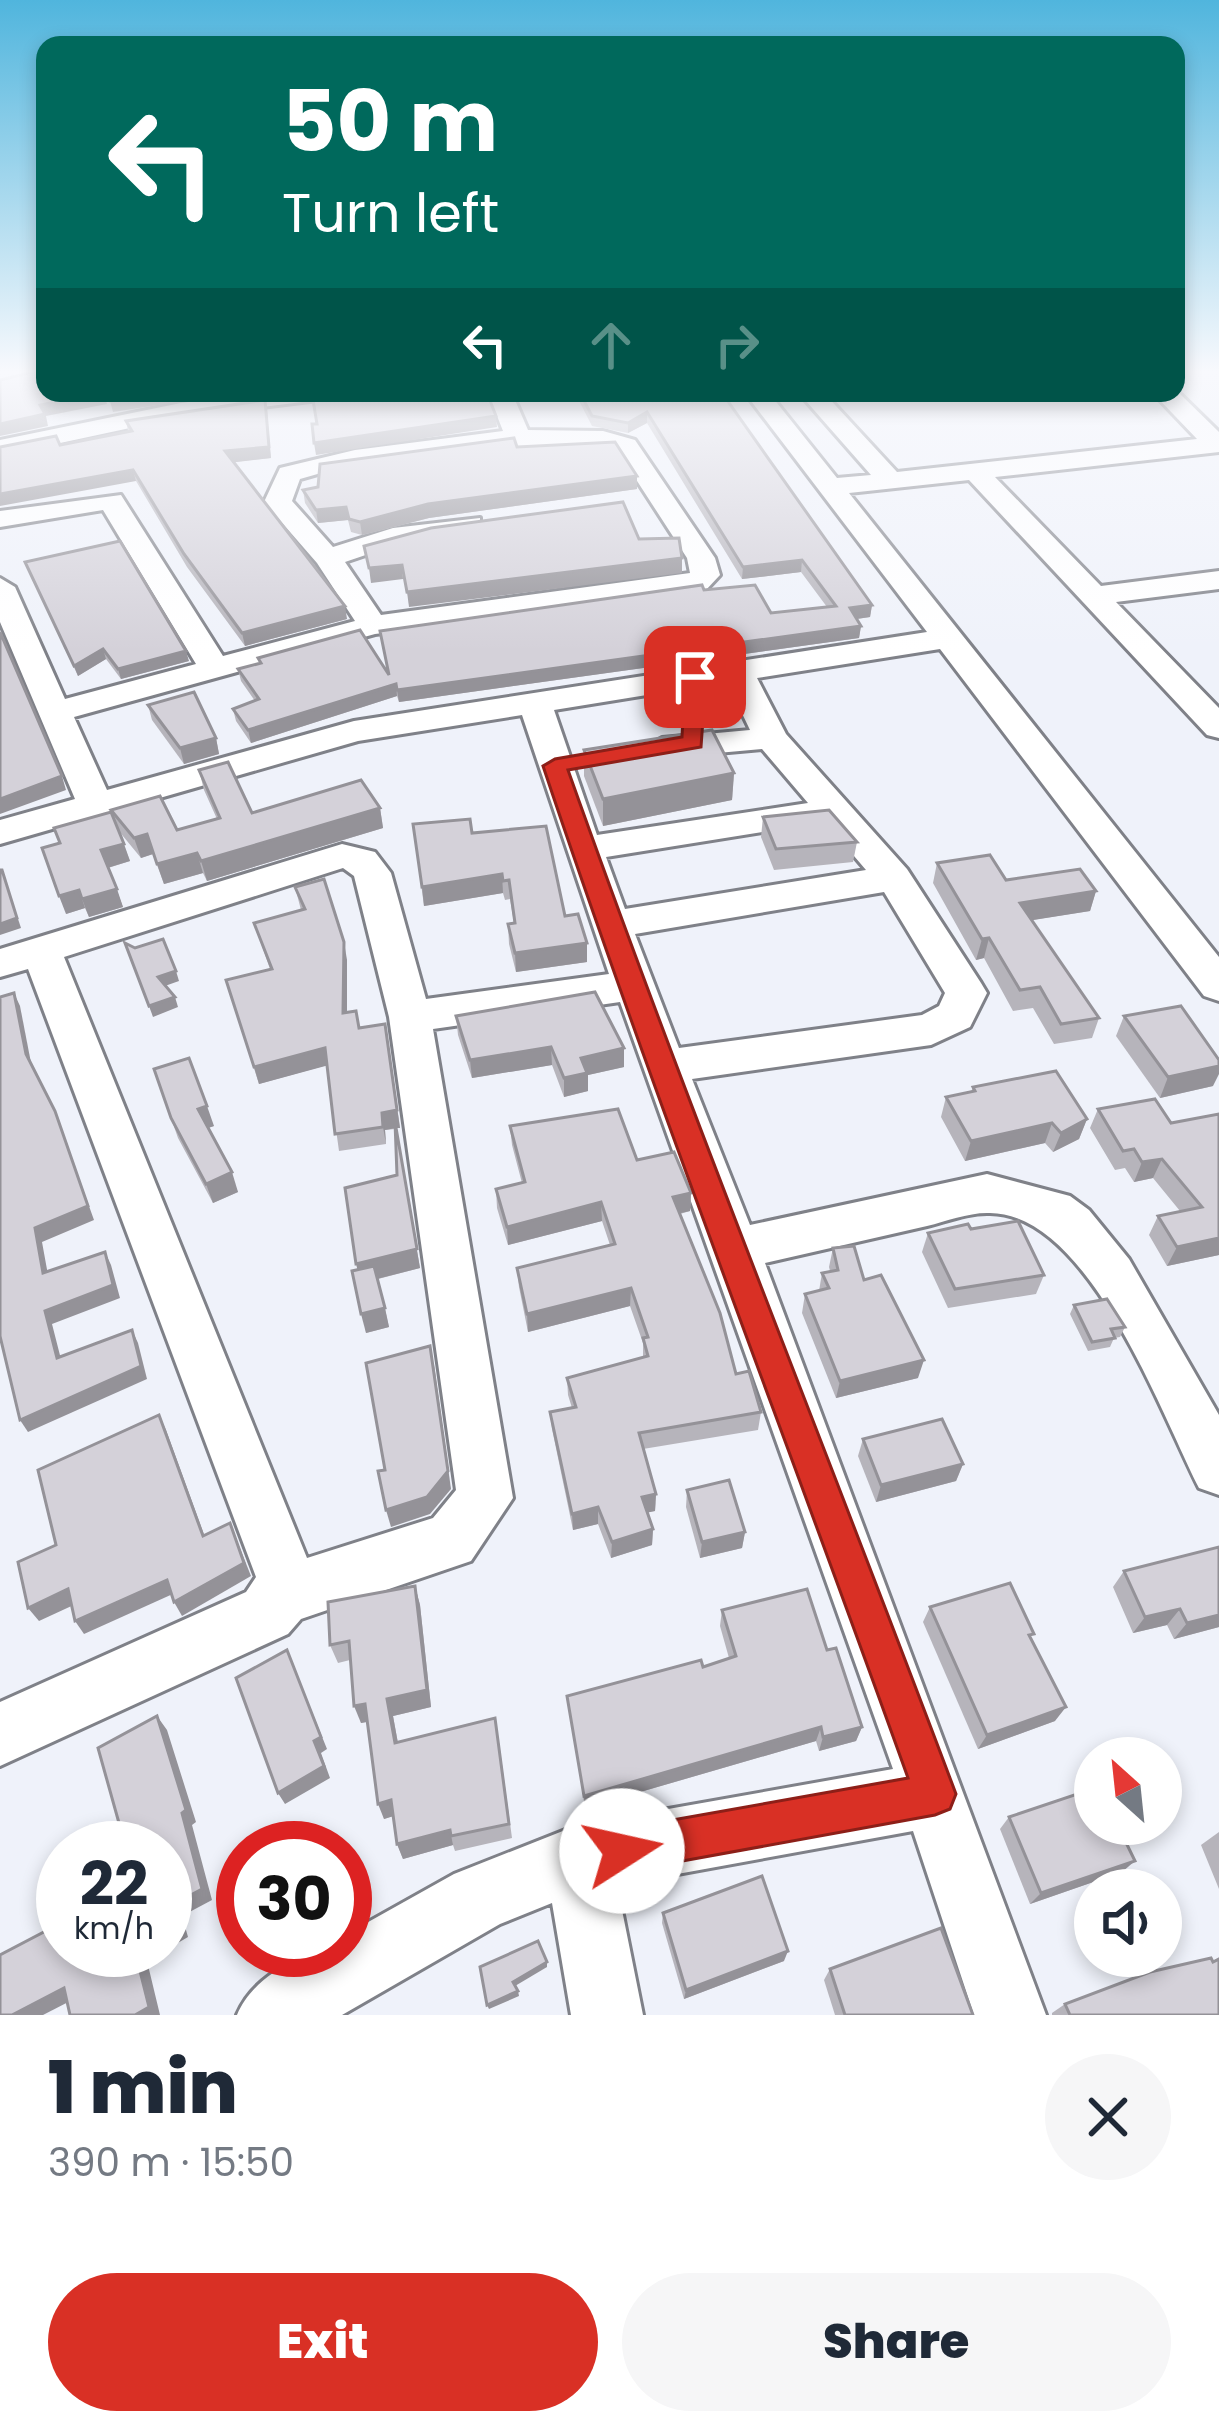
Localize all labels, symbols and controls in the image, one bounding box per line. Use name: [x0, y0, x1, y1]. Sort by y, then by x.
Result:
text: 50 m: [282, 63, 498, 180]
icon: left: [84, 84, 240, 240]
text: Turn left: [282, 175, 499, 251]
icon: left: [452, 312, 518, 378]
icon: ahead: [578, 312, 644, 378]
icon: right: [704, 312, 770, 378]
pin: [644, 626, 746, 728]
icon: arrive: [662, 644, 728, 710]
north arrow: [1074, 1737, 1182, 1845]
map controls: [1074, 1737, 1182, 1977]
position arrow: [559, 1788, 685, 1914]
speed limit sign: 30: [216, 1821, 372, 1977]
text: 22: [80, 1842, 148, 1926]
button: sound: [1074, 1869, 1182, 1977]
text: km/h: [74, 1907, 154, 1950]
text: 1 min: [48, 2037, 238, 2138]
button: close: [1045, 2054, 1171, 2180]
text: 390 m · 15:50: [48, 2135, 294, 2190]
button: Exit: [48, 2273, 598, 2411]
button: Share: [622, 2273, 1171, 2411]

